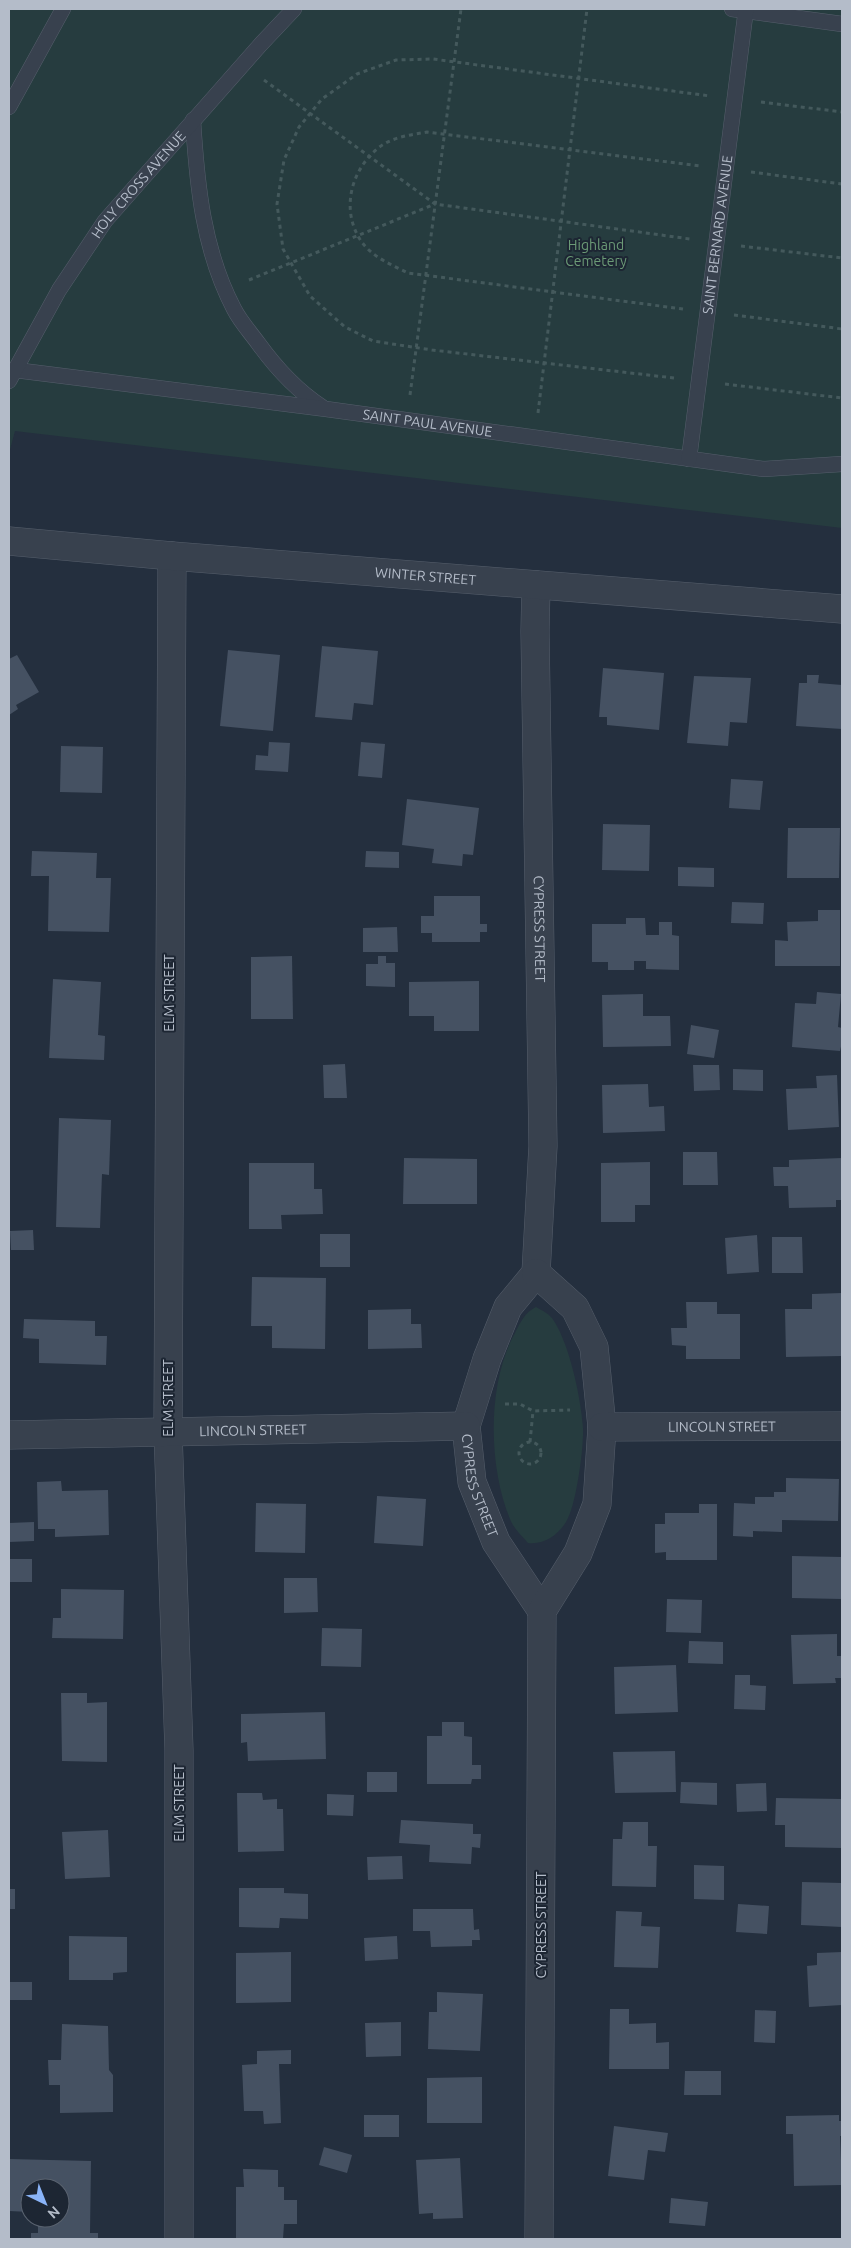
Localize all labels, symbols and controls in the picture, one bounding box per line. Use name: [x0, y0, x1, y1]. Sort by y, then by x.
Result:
street label: HOLY CROSS AVENUE: [88, 128, 189, 241]
street label: SAINT BERNARD AVENUE: [699, 154, 735, 315]
park label: Highland Cemetery: [565, 237, 627, 269]
street label: SAINT PAUL AVENUE: [362, 406, 493, 440]
street label: WINTER STREET: [374, 564, 477, 588]
street label: CYPRESS STREET: [531, 875, 548, 983]
street label: ELM STREET: [161, 954, 177, 1032]
street label: ELM STREET: [160, 1359, 176, 1437]
street label: LINCOLN STREET: [668, 1418, 776, 1435]
street label: LINCOLN STREET: [199, 1421, 307, 1439]
street label: CYPRESS STREET: [459, 1433, 501, 1540]
street label: ELM STREET: [171, 1764, 187, 1842]
street label: CYPRESS STREET: [533, 1871, 549, 1979]
north arrow: [20, 2178, 70, 2228]
text: N: [45, 2203, 63, 2222]

